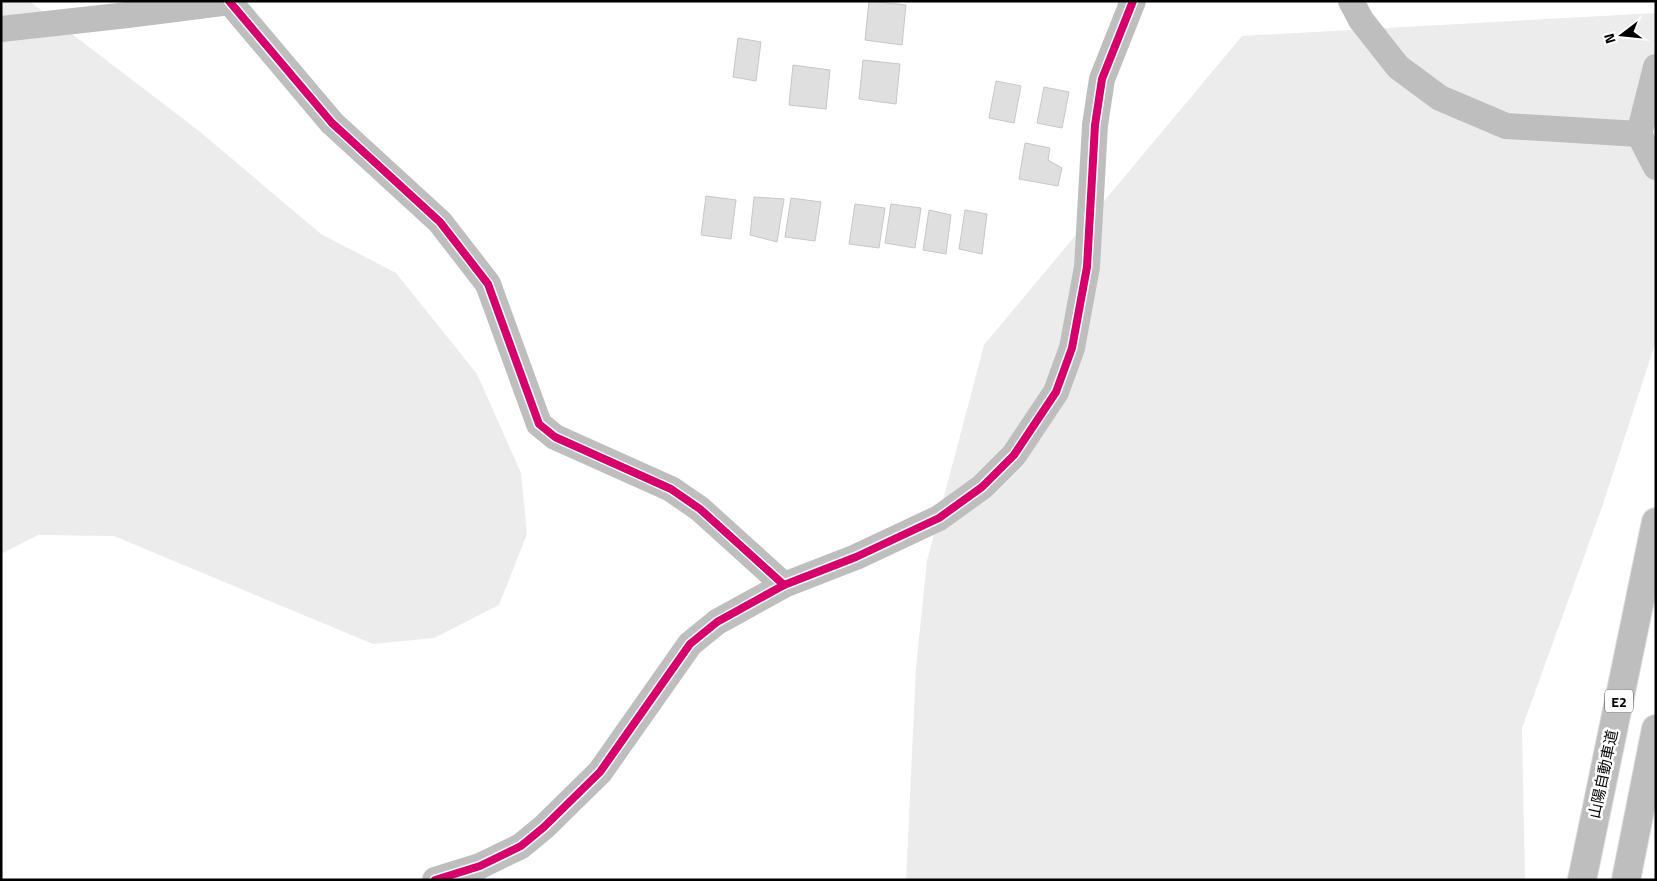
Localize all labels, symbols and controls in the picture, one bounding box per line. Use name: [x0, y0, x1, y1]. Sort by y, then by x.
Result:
north arrow: [1597, 10, 1647, 60]
text: N: [1598, 31, 1620, 46]
road number: E2: [1605, 689, 1633, 712]
street label: 山陽自動車道: [1582, 728, 1624, 820]

